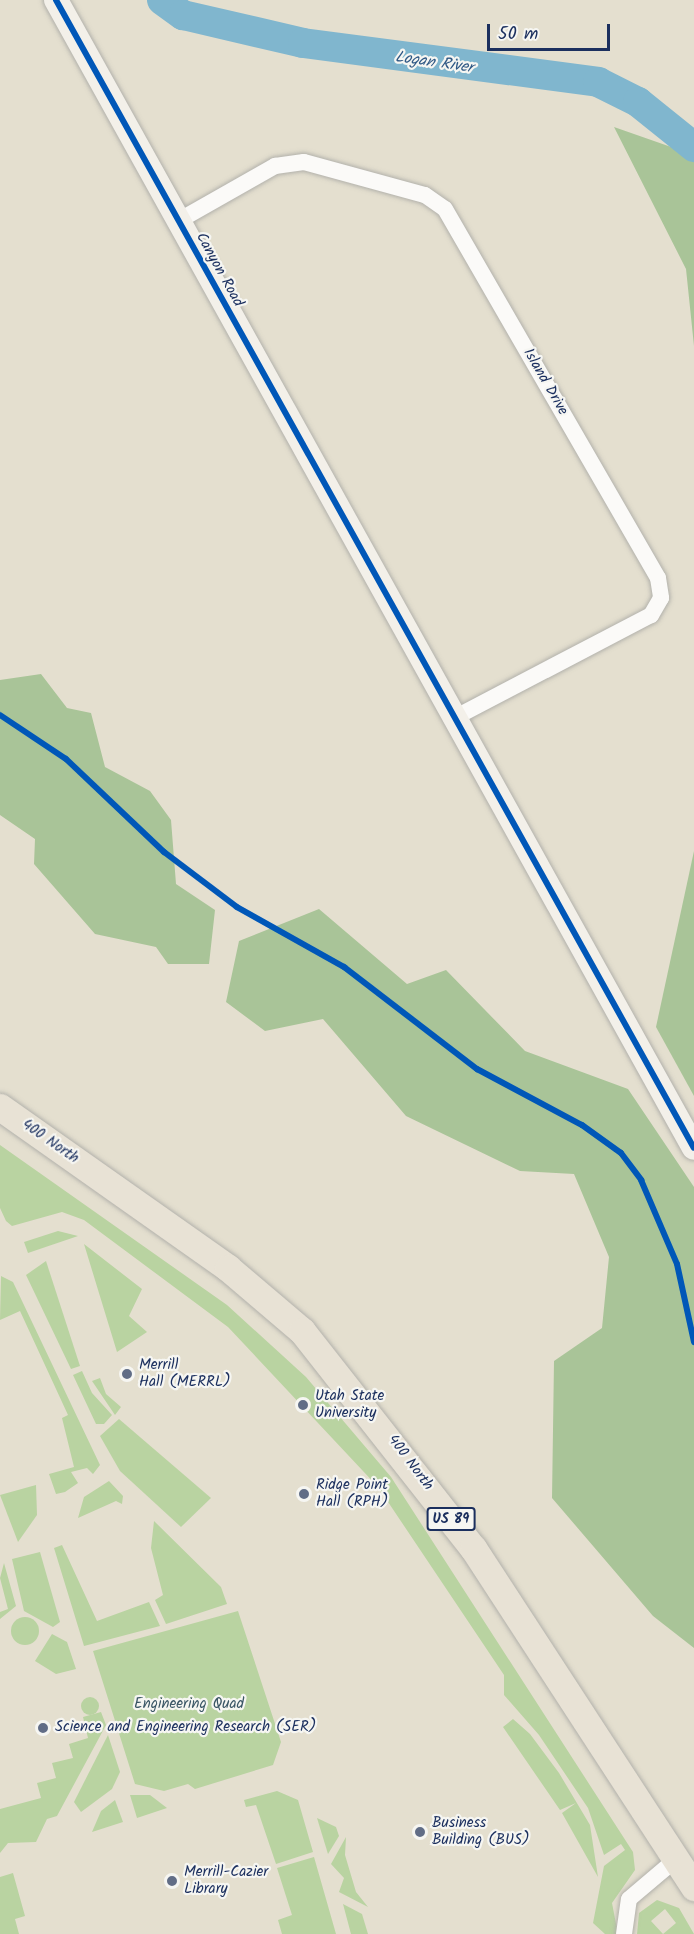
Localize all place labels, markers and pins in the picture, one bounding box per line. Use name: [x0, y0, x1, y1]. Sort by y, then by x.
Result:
place label: Merrill Hall (MERRL): [139, 1356, 231, 1391]
marker: Merrill Hall (MERRL): [120, 1367, 134, 1381]
place label: Utah State University: [315, 1387, 384, 1422]
marker: Utah State University: [296, 1398, 310, 1412]
place label: Ridge Point Hall (RPH): [316, 1476, 388, 1511]
marker: Ridge Point Hall (RPH): [297, 1487, 311, 1501]
place label: Science and Engineering Research (SER): [55, 1719, 316, 1737]
marker: Science and Engineering Research (SER): [36, 1721, 50, 1735]
place label: Business Building (BUS): [432, 1814, 530, 1849]
marker: Business Building (BUS): [413, 1825, 427, 1839]
place label: Merrill-Cazier Library: [184, 1863, 268, 1898]
marker: Merrill-Cazier Library: [165, 1874, 179, 1888]

